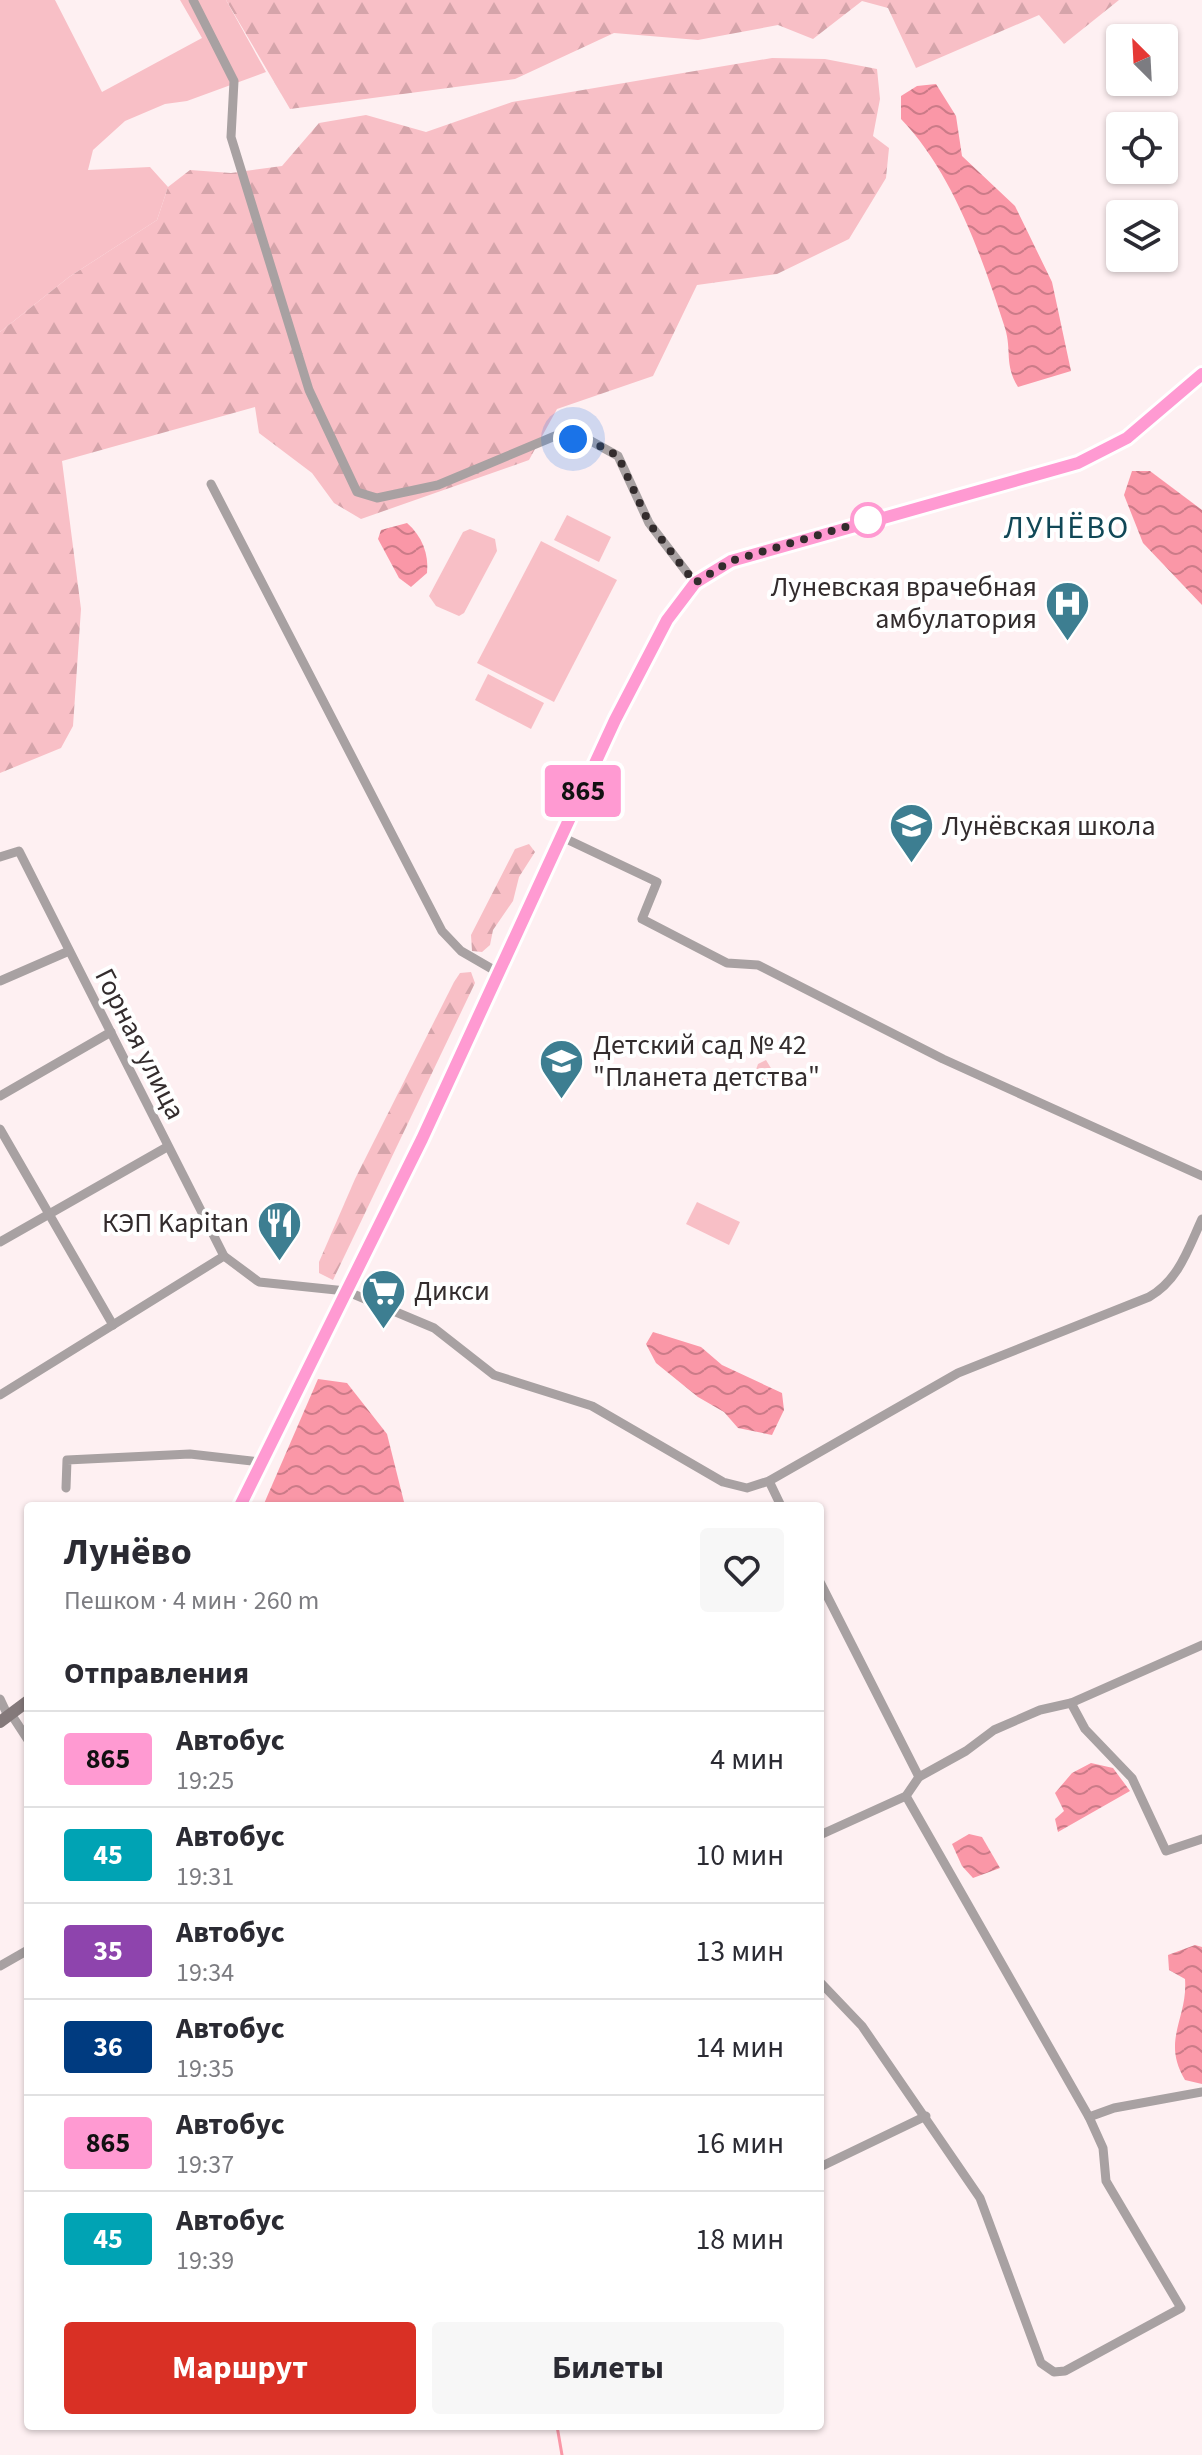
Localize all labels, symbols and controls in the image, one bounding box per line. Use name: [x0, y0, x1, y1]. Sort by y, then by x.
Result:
north arrow: [1106, 24, 1178, 96]
map controls: [1106, 24, 1178, 272]
button: locate: [1106, 112, 1178, 184]
button: layers: [1106, 200, 1178, 272]
your location: [553, 419, 593, 459]
unlabelled marker: [851, 503, 885, 537]
district label: ЛУНЁВО: [1004, 505, 1130, 551]
place label: Луневская врачебная амбулатория: [771, 567, 1037, 639]
hospital icon: Луневская врачебная амбулатория: [1044, 579, 1092, 642]
line badge: 865: [537, 765, 629, 817]
text: 865: [561, 771, 605, 811]
school or university icon: Лунёвская школа: [887, 802, 935, 865]
place label: Лунёвская школа: [942, 806, 1156, 846]
street label: Горная улица: [85, 961, 195, 1127]
place label: Детский сад № 42 "Планета детства": [593, 1025, 820, 1097]
school or university icon: Детский сад № 42 "Планета детства": [538, 1037, 586, 1100]
restaurant icon: КЭП Kapitan: [256, 1199, 304, 1262]
place label: КЭП Kapitan: [102, 1203, 249, 1243]
supermarket icon: Дикси: [359, 1267, 407, 1330]
place label: Дикси: [414, 1271, 490, 1311]
text: Лунёво: [64, 1525, 192, 1579]
button: heart: [700, 1528, 784, 1612]
text: Пешком · 4 мин · 260 m: [64, 1582, 319, 1619]
text: Отправления: [64, 1652, 249, 1695]
text: Автобус: [176, 1719, 285, 1762]
text: 4 мин: [710, 1738, 784, 1781]
text: 865: [86, 1739, 130, 1779]
text: 19:25: [176, 1762, 234, 1799]
text: Автобус: [176, 1815, 285, 1858]
text: 10 мин: [695, 1834, 784, 1877]
text: 45: [93, 1835, 123, 1875]
text: 19:31: [176, 1858, 234, 1895]
text: Автобус: [176, 1911, 285, 1954]
text: 13 мин: [695, 1930, 784, 1973]
text: 35: [93, 1931, 123, 1971]
text: 19:34: [176, 1954, 234, 1991]
text: Автобус: [176, 2007, 285, 2050]
text: 14 мин: [695, 2026, 784, 2069]
text: 36: [93, 2027, 123, 2067]
text: 19:35: [176, 2050, 234, 2087]
text: Автобус: [176, 2103, 285, 2146]
text: 16 мин: [695, 2122, 784, 2165]
text: 865: [86, 2123, 130, 2163]
text: 19:37: [176, 2146, 234, 2183]
text: Автобус: [176, 2199, 285, 2242]
text: 18 мин: [695, 2218, 784, 2261]
text: 45: [93, 2219, 123, 2259]
text: 19:39: [176, 2242, 234, 2279]
button: Маршрут: [64, 2322, 416, 2414]
button: Билеты: [432, 2322, 784, 2414]

